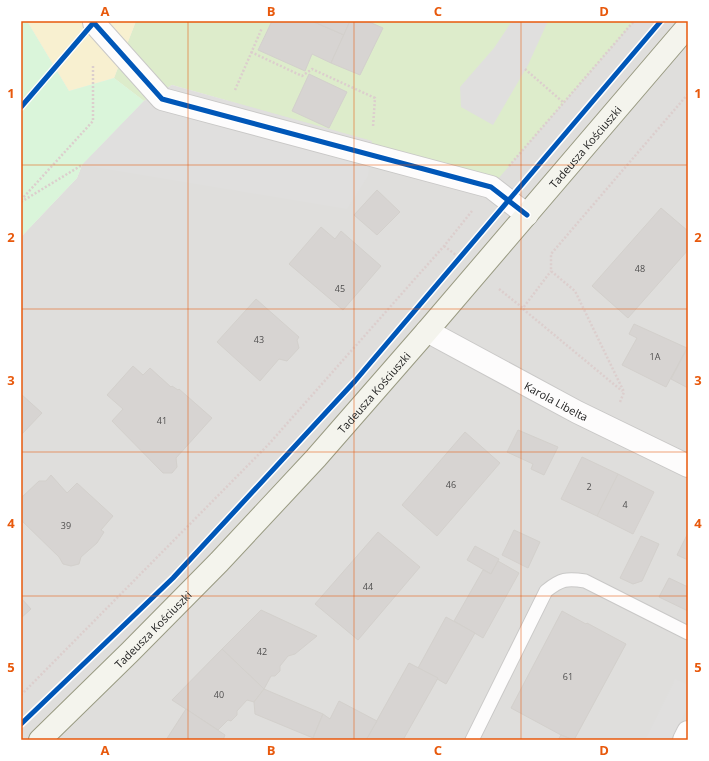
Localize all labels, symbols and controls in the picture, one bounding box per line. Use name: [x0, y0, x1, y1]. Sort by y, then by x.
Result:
text: A: [101, 2, 110, 20]
text: B: [267, 2, 276, 20]
text: C: [434, 2, 442, 20]
text: D: [599, 2, 609, 20]
text: 1: [7, 84, 15, 102]
text: 1: [694, 84, 702, 102]
street label: Tadeusza Kościuszki: [545, 102, 624, 191]
text: 2: [7, 228, 15, 246]
text: 2: [694, 228, 702, 246]
house number: 48: [635, 262, 645, 275]
house number: 45: [335, 282, 345, 295]
house number: 43: [254, 333, 264, 346]
street label: Tadeusza Kościuszki: [334, 348, 413, 436]
house number: 1A: [650, 350, 661, 363]
text: 3: [7, 371, 15, 389]
text: 3: [694, 371, 702, 389]
street label: Karola Libelta: [522, 378, 591, 424]
house number: 41: [157, 414, 167, 427]
house number: 46: [446, 478, 456, 491]
house number: 2: [586, 480, 592, 493]
house number: 4: [622, 498, 628, 511]
text: 4: [7, 514, 15, 532]
text: 4: [694, 514, 702, 532]
house number: 39: [61, 519, 71, 532]
house number: 44: [363, 580, 373, 593]
street label: Tadeusza Kościuszki: [111, 587, 194, 671]
house number: 42: [257, 645, 267, 658]
text: 5: [7, 658, 15, 676]
text: 5: [694, 658, 702, 676]
house number: 61: [563, 670, 573, 683]
house number: 40: [214, 688, 224, 701]
text: A: [101, 741, 110, 759]
text: B: [267, 741, 276, 759]
text: C: [434, 741, 442, 759]
text: D: [599, 741, 609, 759]

